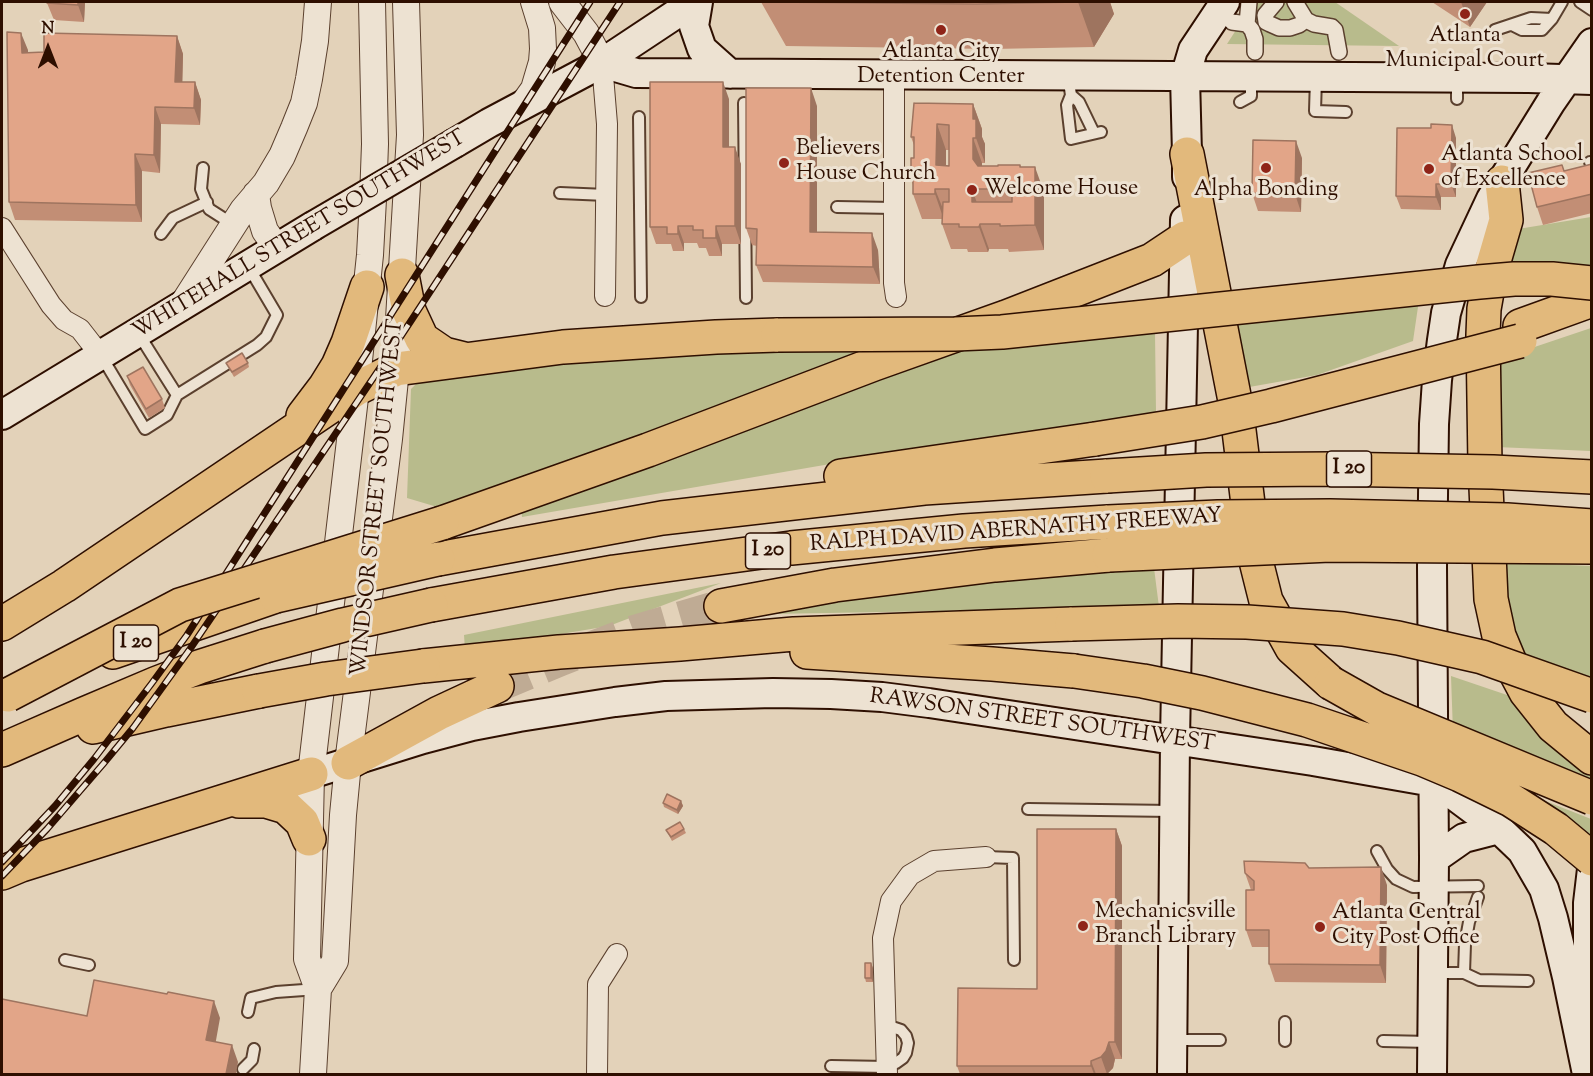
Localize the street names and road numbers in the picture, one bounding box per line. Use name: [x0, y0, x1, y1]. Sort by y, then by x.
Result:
street label: WHITEHALL STREET SOUTHWEST: [128, 126, 472, 346]
street label: WINDSOR STREET SOUTHWEST: [347, 318, 411, 678]
road number: I 20: [1326, 451, 1372, 487]
street label: RALPH DAVID ABERNATHY FREEWAY: [809, 504, 1223, 560]
road number: I 20: [746, 533, 790, 569]
road number: I 20: [114, 625, 158, 661]
street label: RAWSON STREET SOUTHWEST: [868, 685, 1216, 759]

